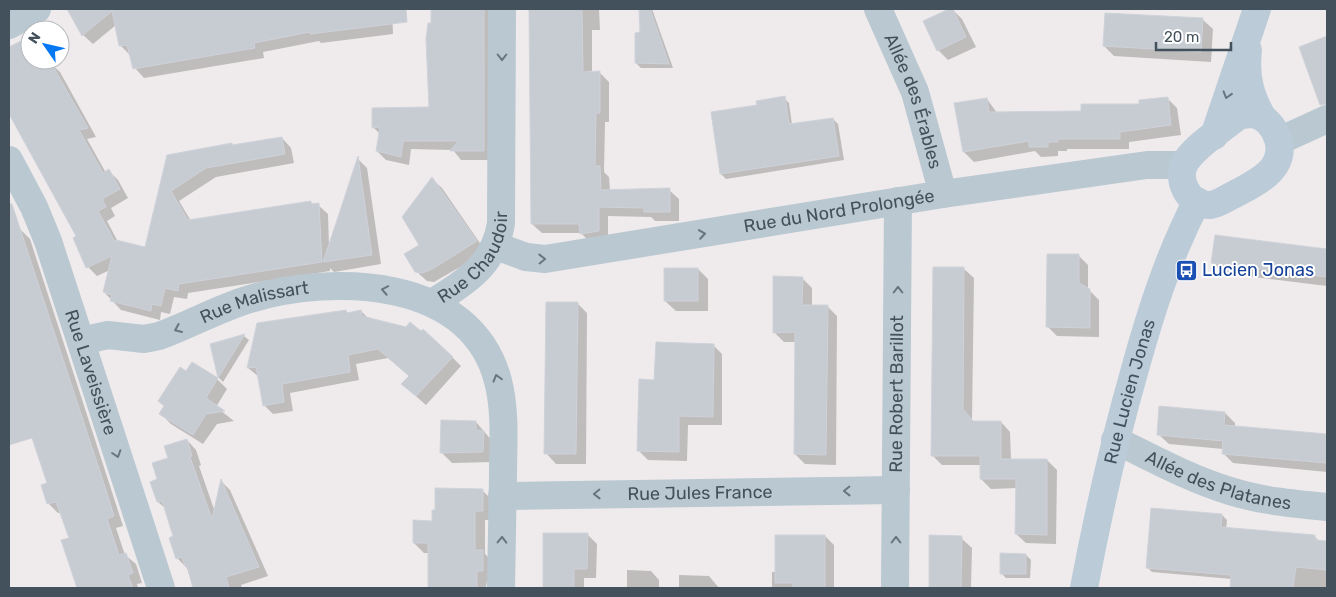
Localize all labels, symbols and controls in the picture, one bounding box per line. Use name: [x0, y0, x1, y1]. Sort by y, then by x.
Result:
north arrow: [20, 20, 70, 70]
scale bar: [1156, 20, 1231, 52]
text: 20 m: [1164, 28, 1199, 46]
text: N: [25, 29, 45, 47]
street label: Allée des Érables: [879, 30, 947, 171]
one-way arrow: [497, 54, 507, 62]
one-way arrow: [1223, 90, 1233, 99]
street label: Rue du Nord Prolongée: [742, 185, 936, 237]
street label: Rue Chaudoir: [433, 211, 512, 308]
one-way arrow: [698, 229, 707, 239]
one-way arrow: [538, 254, 546, 264]
bus stop icon: Lucien Jonas: [1174, 258, 1198, 282]
place label: Lucien Jonas: [1202, 259, 1314, 281]
street label: Rue Malissart: [197, 277, 310, 328]
one-way arrow: [381, 285, 389, 296]
one-way arrow: [893, 285, 903, 293]
street label: Rue Laveissière: [60, 307, 121, 438]
street label: Rue Robert Barillot: [885, 315, 908, 473]
street label: Rue Lucien Jonas: [1100, 316, 1160, 466]
one-way arrow: [174, 323, 183, 333]
one-way arrow: [492, 373, 503, 382]
street label: Allée des Platanes: [1142, 446, 1293, 514]
one-way arrow: [111, 450, 121, 458]
street label: Rue Jules France: [627, 481, 773, 505]
one-way arrow: [843, 486, 851, 496]
one-way arrow: [593, 489, 601, 500]
one-way arrow: [497, 535, 507, 543]
one-way arrow: [891, 535, 901, 543]

